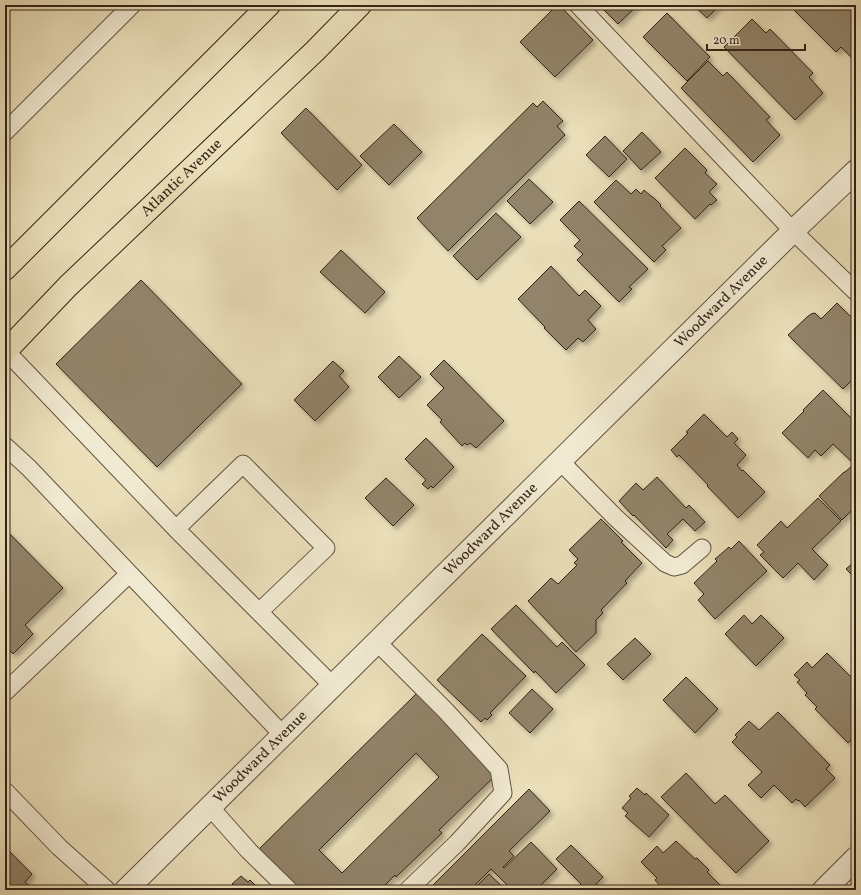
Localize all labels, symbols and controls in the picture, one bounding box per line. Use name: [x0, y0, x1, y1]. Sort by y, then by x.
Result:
scale bar: [707, 26, 805, 52]
text: 20 m: [713, 33, 740, 49]
street label: Atlantic Avenue: [136, 134, 227, 222]
street label: Woodward Avenue: [670, 251, 773, 353]
street label: Woodward Avenue: [439, 478, 543, 581]
street label: Woodward Avenue: [209, 706, 312, 808]

